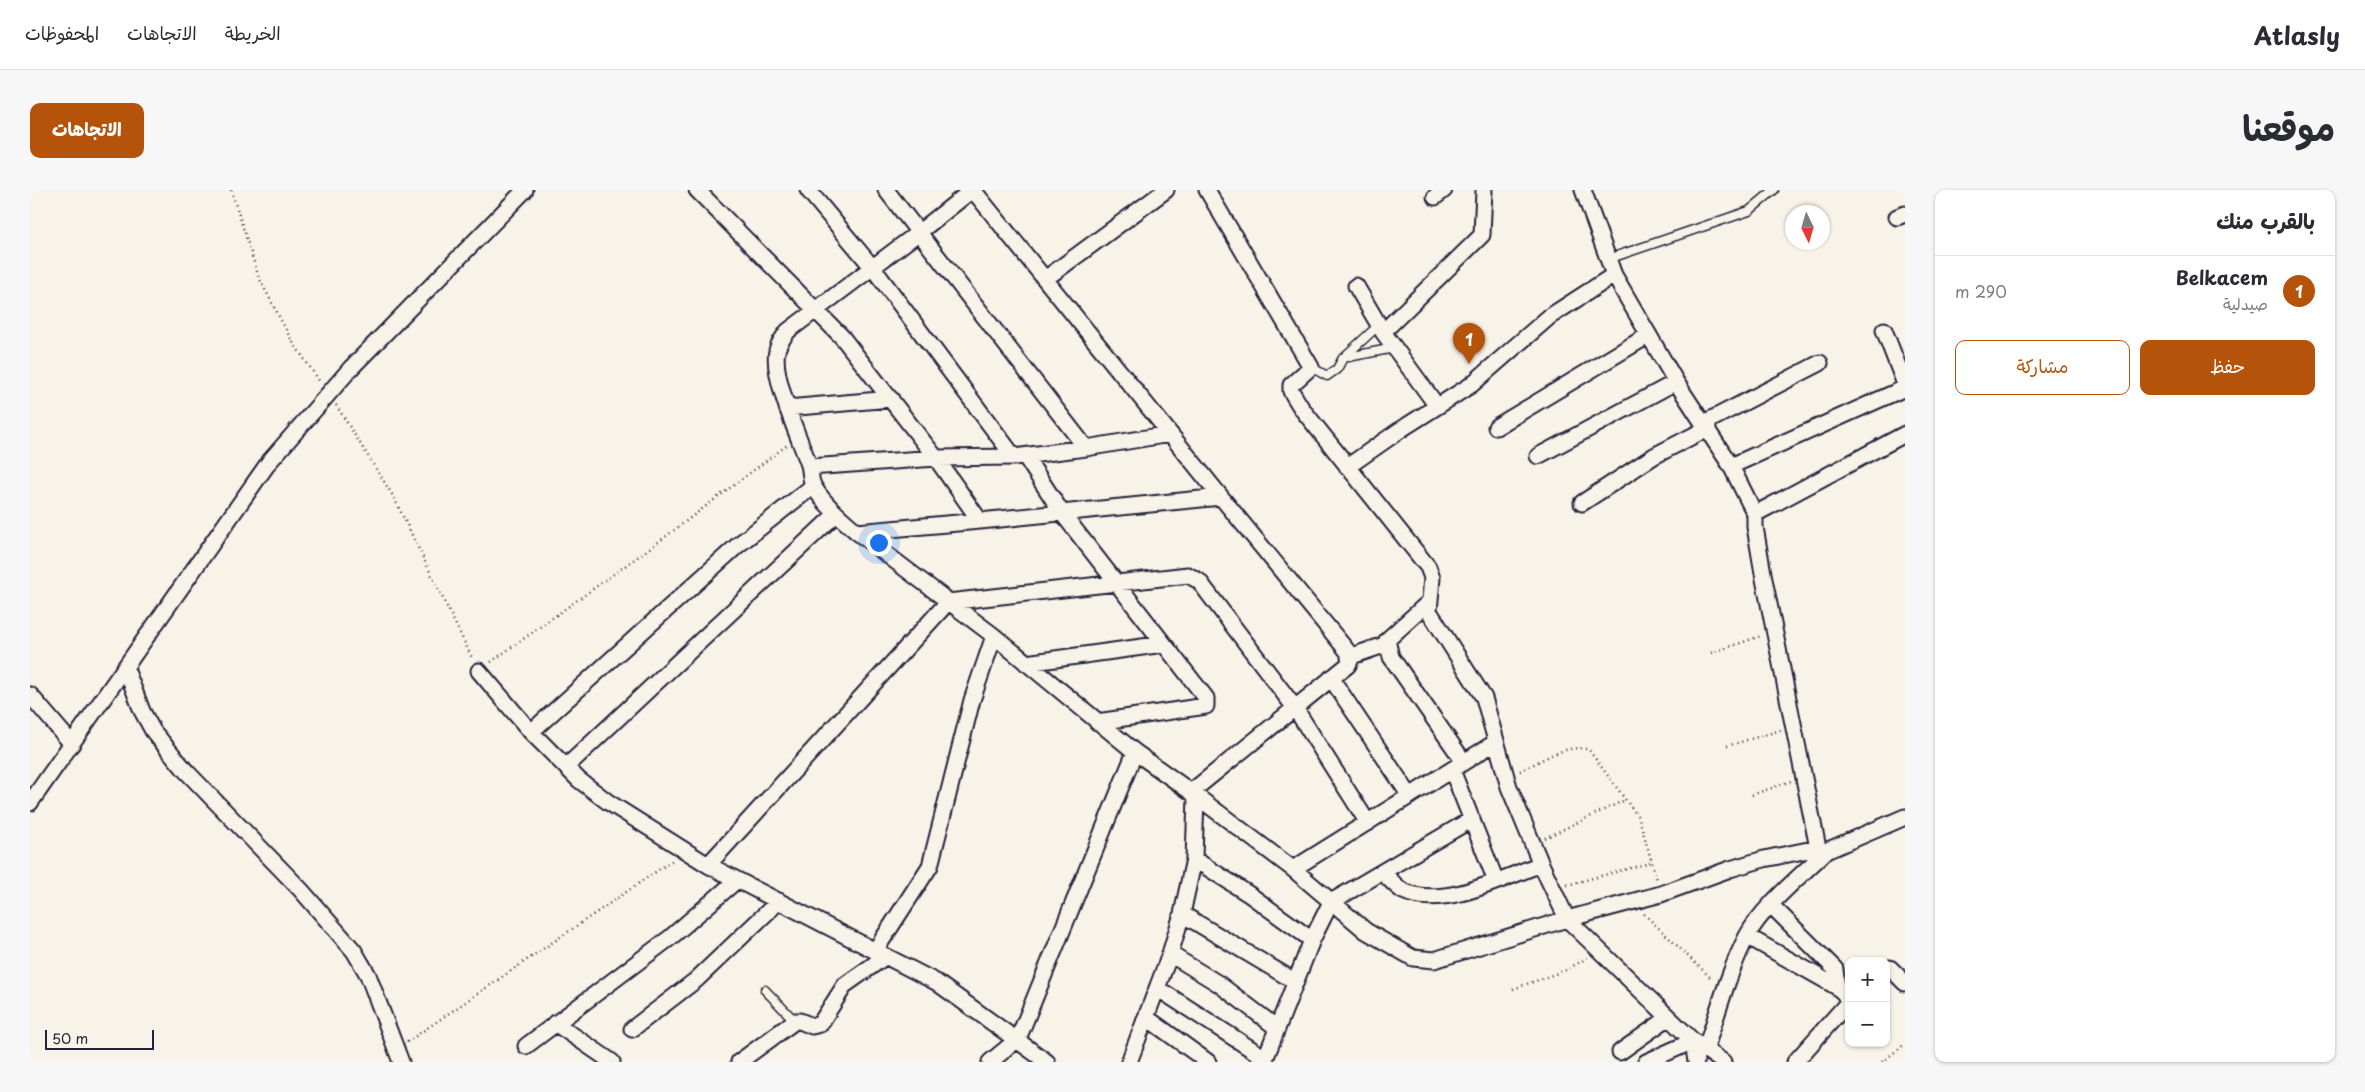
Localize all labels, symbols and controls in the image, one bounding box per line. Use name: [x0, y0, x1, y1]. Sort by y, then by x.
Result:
text: Atlasly: [2254, 17, 2340, 53]
text: المحفوظات: [25, 19, 99, 46]
text: الاتجاهات: [127, 19, 197, 46]
text: الخريطة: [225, 19, 281, 46]
text: موقعنا: [2242, 100, 2335, 153]
button: الاتجاهات: [30, 103, 144, 158]
text: بالقرب منك: [2216, 204, 2315, 236]
north arrow: [1785, 205, 1830, 250]
text: Belkacem: [2176, 263, 2268, 291]
text: 290 m: [1955, 279, 2007, 303]
text: 1: [2295, 279, 2303, 303]
text: صيدلية: [2223, 291, 2268, 315]
pin: 1: [1453, 323, 1485, 364]
button: مشاركة: [1955, 340, 2130, 395]
button: حفظ: [2140, 340, 2315, 395]
your location: [866, 530, 892, 556]
map controls: [1845, 957, 1890, 1047]
button: +: [1845, 957, 1890, 1002]
button: −: [1845, 1002, 1890, 1047]
scale bar: [45, 1027, 154, 1050]
text: 50 m: [52, 1028, 88, 1049]

